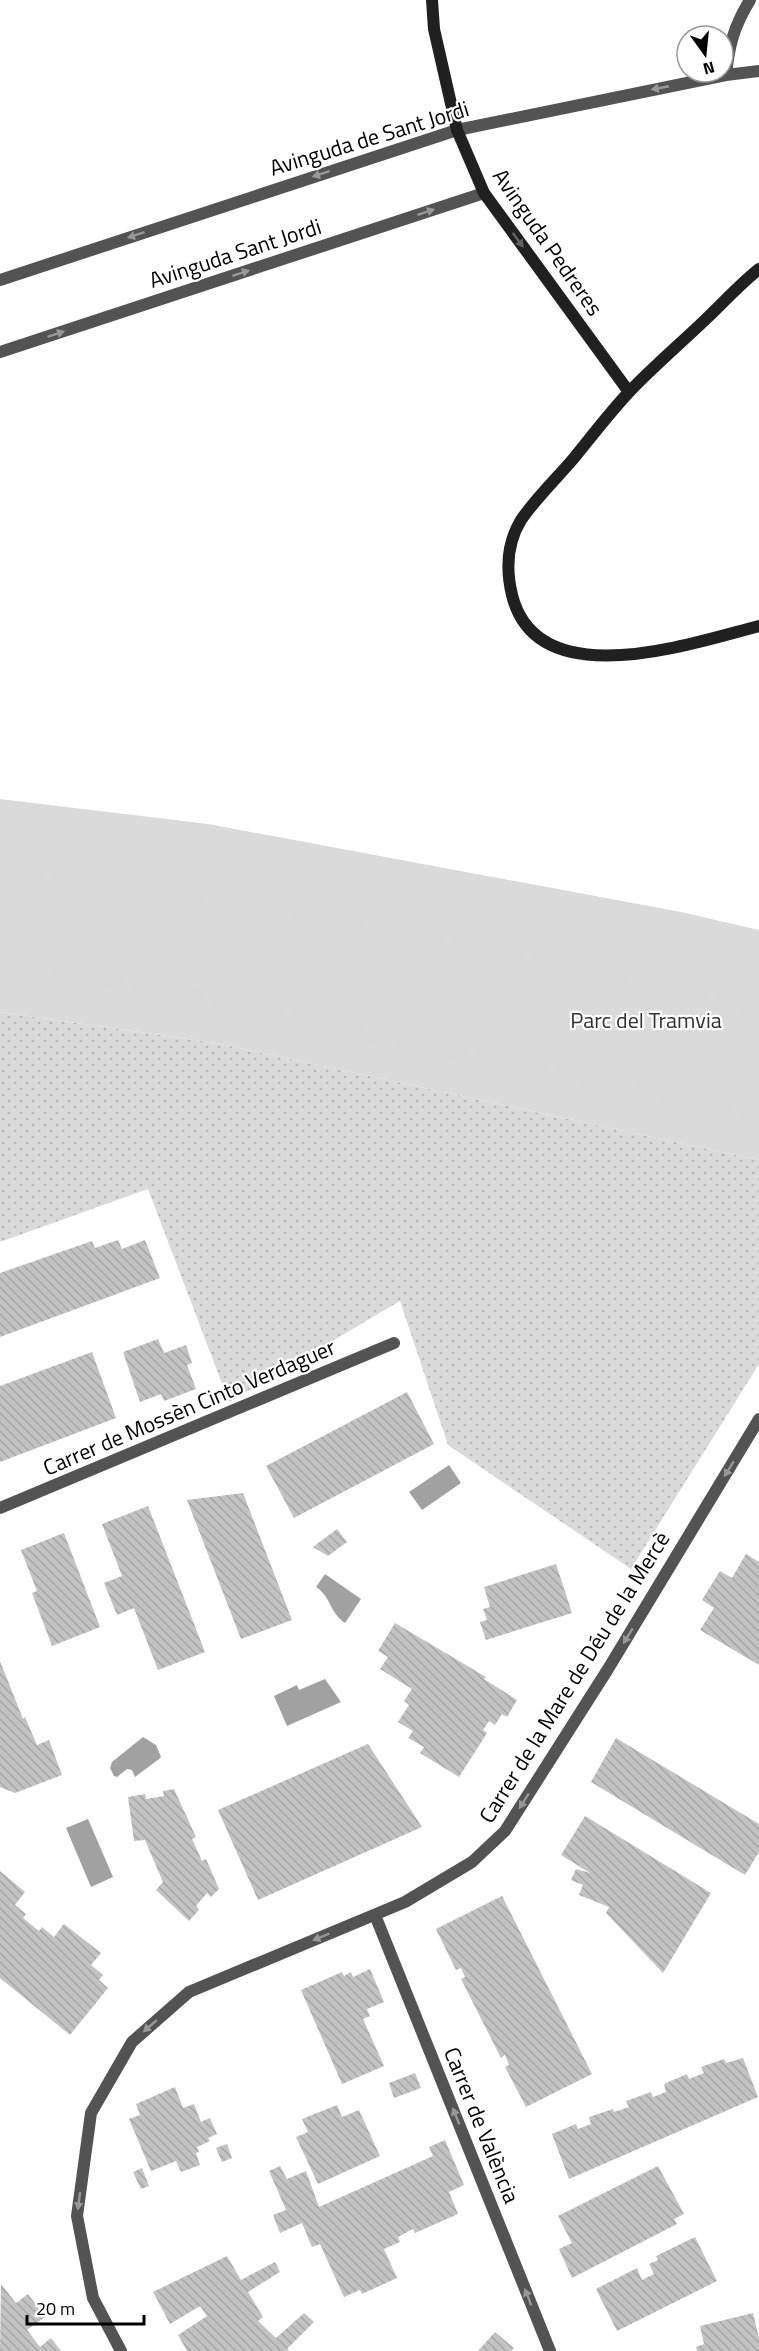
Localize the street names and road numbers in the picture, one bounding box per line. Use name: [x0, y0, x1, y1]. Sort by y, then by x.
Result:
street label: Avinguda de Sant Jordi: [265, 91, 473, 185]
street label: Avinguda Pedreres: [484, 161, 612, 323]
street label: Avinguda Sant Jordi: [144, 209, 326, 297]
street label: Carrer de Mossèn Cinto Verdaguer: [37, 1330, 341, 1484]
street label: Carrer de la Mare de Déu de la Mercè: [470, 1525, 678, 1829]
street label: Carrer de València: [435, 2042, 529, 2208]

